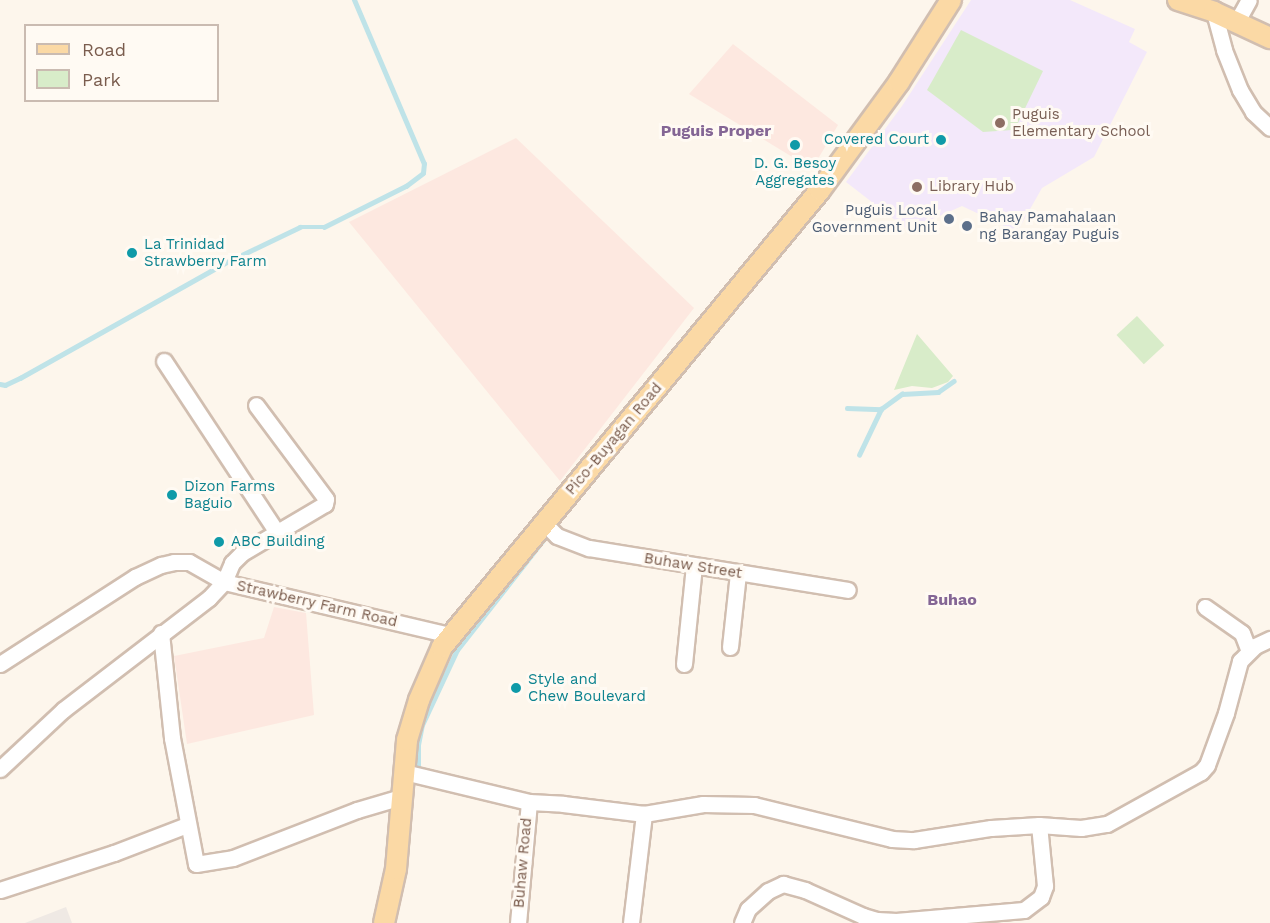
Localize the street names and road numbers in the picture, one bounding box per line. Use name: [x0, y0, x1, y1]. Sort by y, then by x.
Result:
street label: Pico-Buyagan Road: [562, 379, 666, 499]
street label: Buhaw Street: [642, 549, 744, 583]
street label: Strawberry Farm Road: [235, 577, 399, 631]
street label: Buhaw Road: [510, 817, 536, 909]

